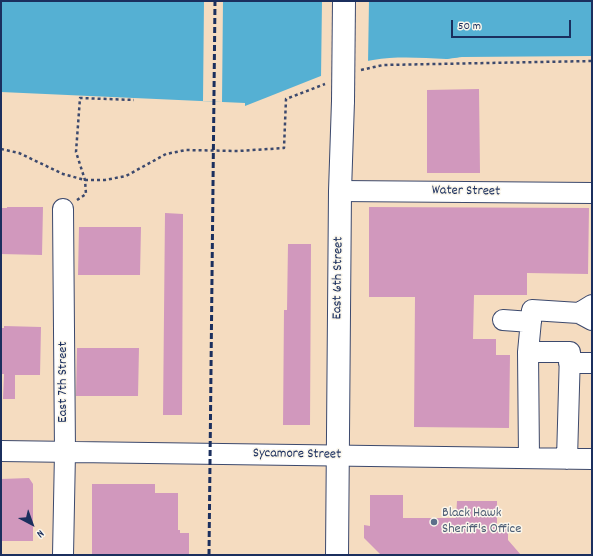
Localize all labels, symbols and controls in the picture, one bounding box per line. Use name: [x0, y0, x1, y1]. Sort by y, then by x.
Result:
scale bar: [453, 12, 573, 38]
text: 50 m: [458, 18, 481, 35]
street label: Water Street: [432, 183, 500, 201]
street label: East 6th Street: [330, 236, 348, 320]
street label: East 7th Street: [56, 341, 72, 423]
street label: Sycamore Street: [253, 446, 341, 464]
north arrow: [12, 504, 52, 544]
place label: Black Hawk Sheriff's Office: [442, 506, 521, 538]
marker: Black Hawk Sheriff's Office: [429, 517, 439, 527]
text: N: [33, 525, 47, 541]

